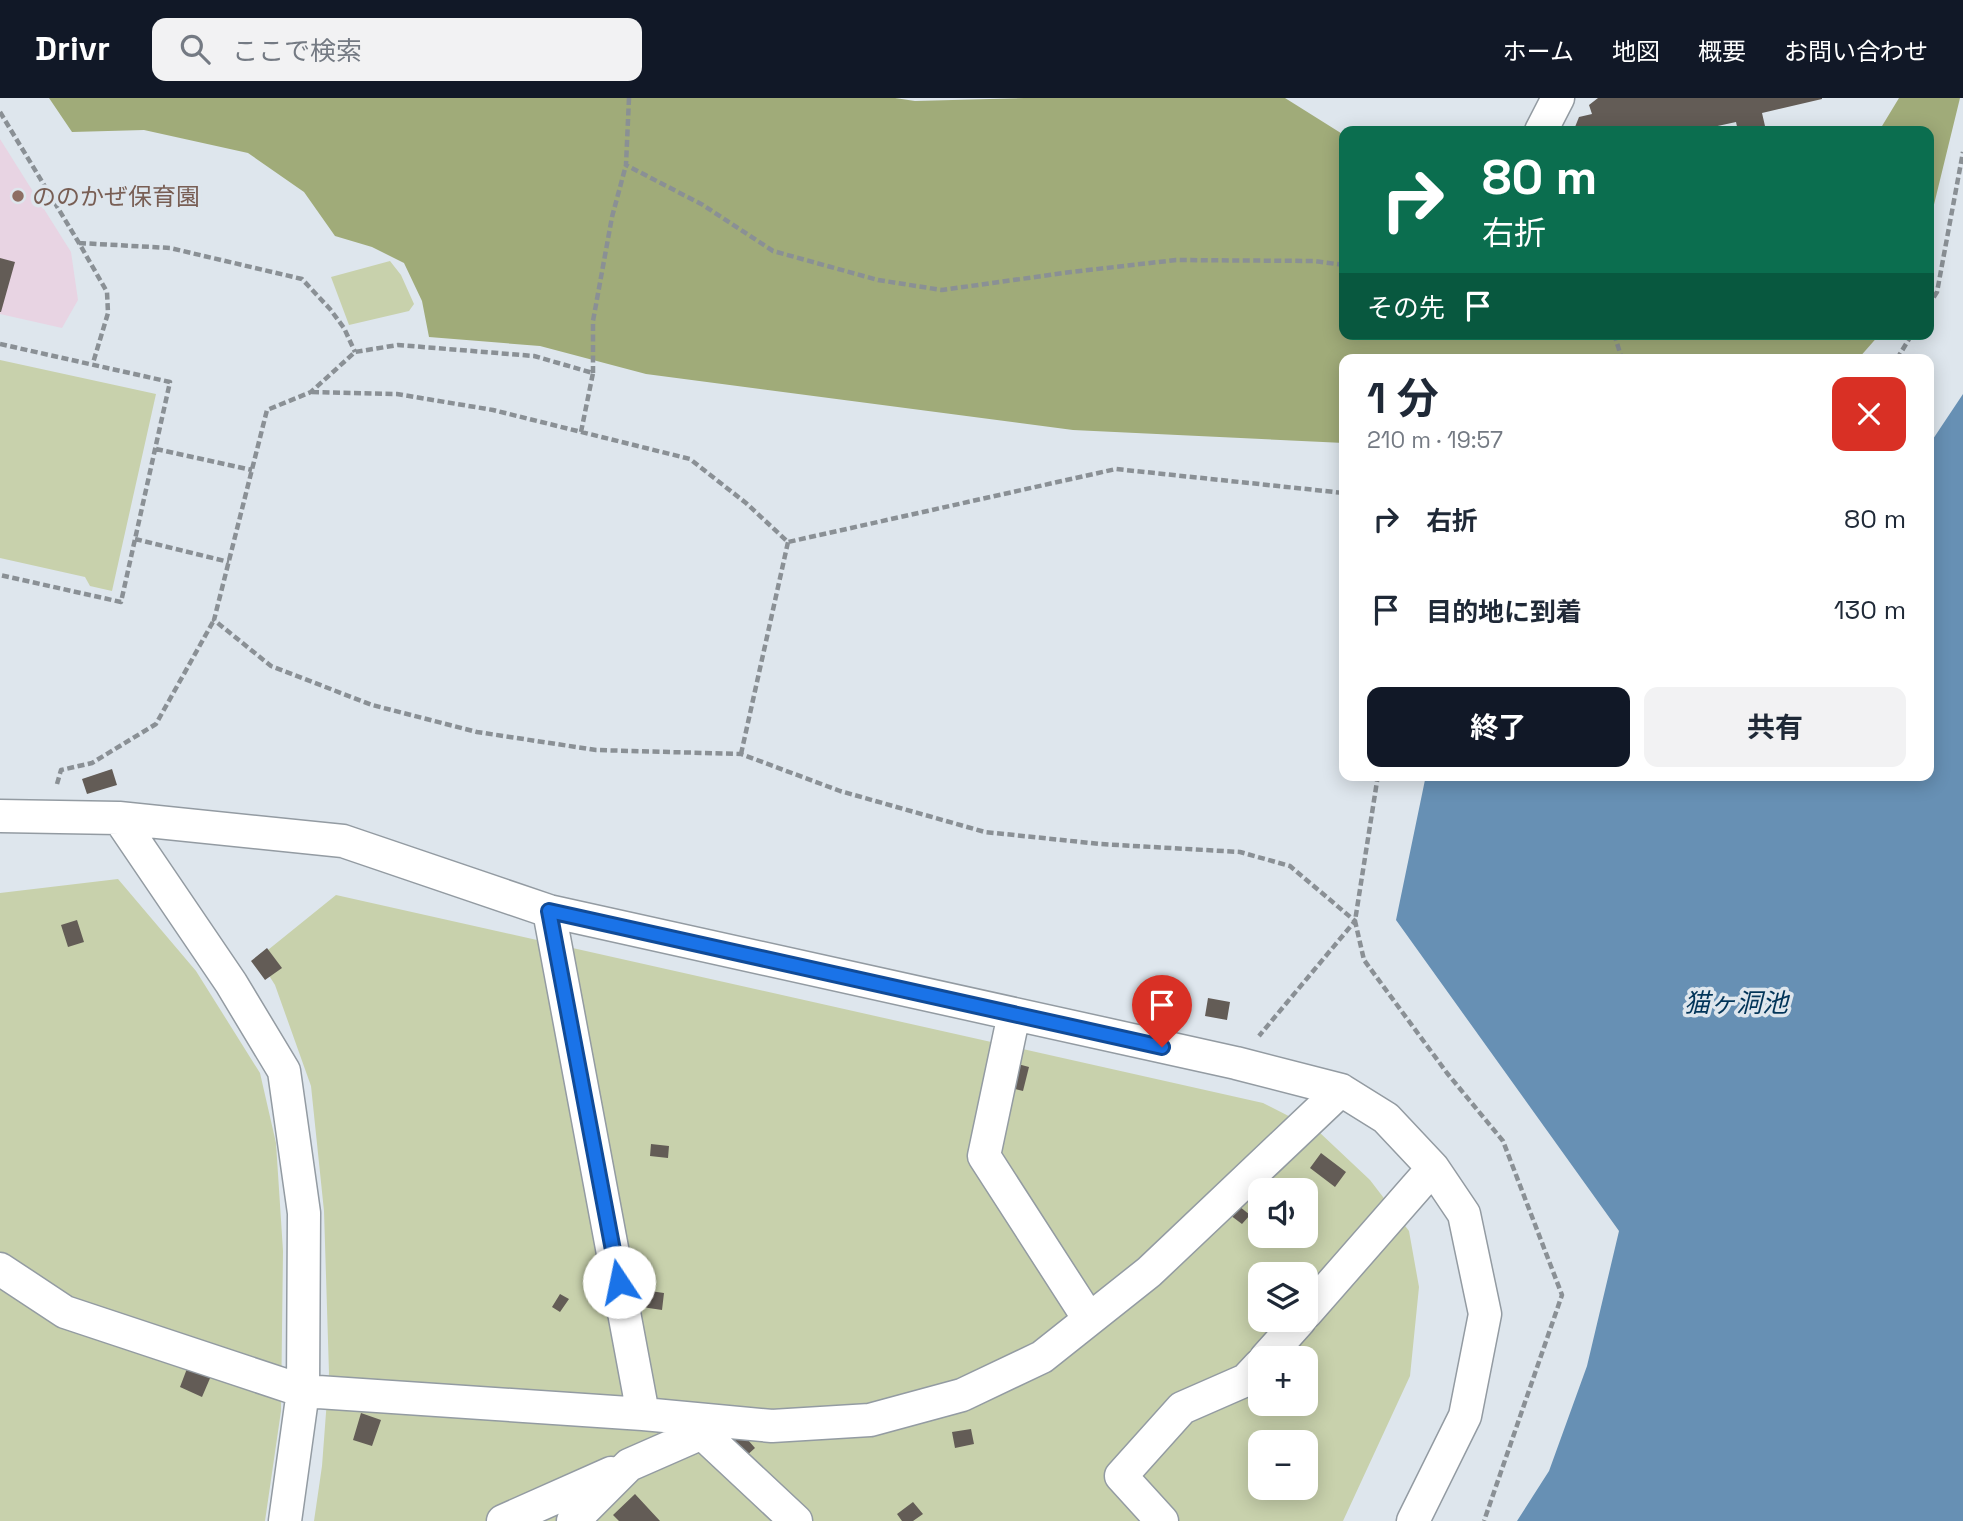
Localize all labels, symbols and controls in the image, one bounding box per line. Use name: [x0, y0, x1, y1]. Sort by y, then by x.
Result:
search box: [152, 18, 642, 81]
text: Drivr: [35, 28, 110, 70]
icon: search: [176, 30, 214, 68]
text: ここで検索: [232, 34, 362, 68]
text: ホーム: [1503, 36, 1574, 67]
text: 地図: [1612, 36, 1660, 67]
text: 概要: [1698, 36, 1746, 67]
text: お問い合わせ: [1784, 36, 1928, 67]
text: 80 m: [1482, 146, 1597, 208]
icon: right: [1367, 154, 1458, 245]
place label: ののかぜ保育園: [32, 181, 200, 212]
marker: ののかぜ保育園: [10, 188, 26, 204]
text: 右折: [1482, 213, 1546, 253]
icon: arrive: [1459, 287, 1497, 325]
text: その先: [1367, 291, 1445, 325]
text: 1 分: [1367, 372, 1439, 425]
button: close: [1832, 377, 1906, 451]
text: 210 m · 19:57: [1367, 425, 1503, 455]
icon: right: [1367, 500, 1405, 538]
text: 80 m: [1844, 502, 1906, 536]
text: 右折: [1426, 504, 1478, 538]
icon: arrive: [1367, 591, 1405, 629]
text: 130 m: [1834, 593, 1906, 627]
text: 目的地に到着: [1426, 595, 1582, 629]
button: 終了: [1367, 687, 1630, 767]
button: 共有: [1644, 687, 1906, 767]
pin: [1132, 975, 1192, 1047]
icon: arrive: [1143, 986, 1181, 1024]
water label: 猫ヶ洞池: [1684, 986, 1791, 1020]
map controls: [1248, 1178, 1318, 1500]
button: sound: [1248, 1178, 1318, 1248]
position arrow: [582, 1245, 656, 1319]
button: layers: [1248, 1262, 1318, 1332]
button: +: [1248, 1346, 1318, 1416]
button: −: [1248, 1430, 1318, 1500]

